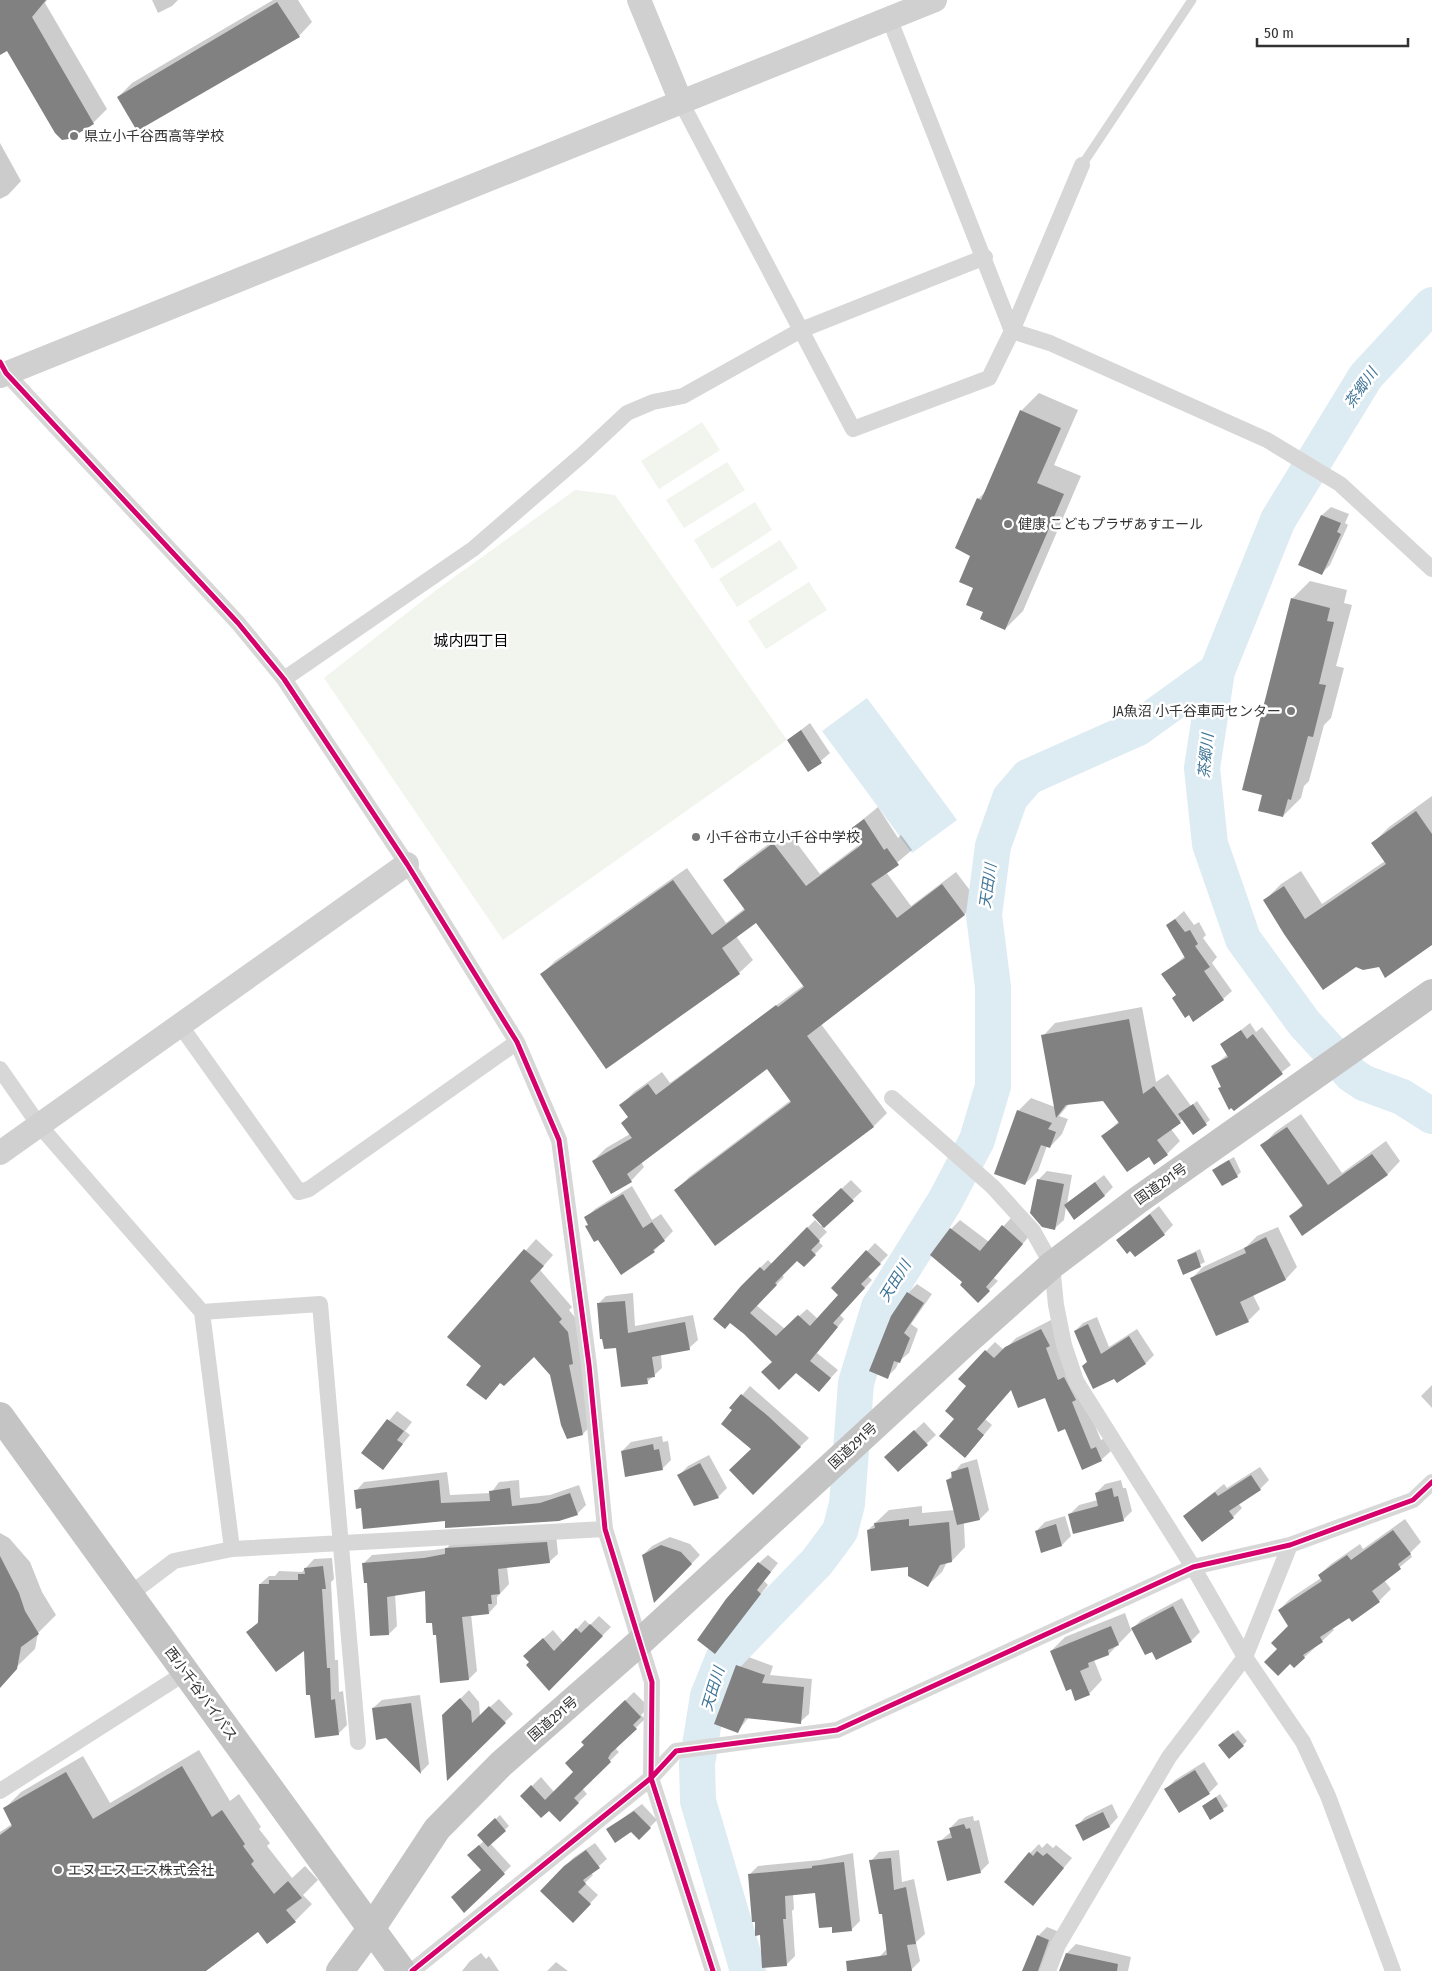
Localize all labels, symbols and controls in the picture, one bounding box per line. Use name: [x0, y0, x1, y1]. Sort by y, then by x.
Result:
scale bar: [1257, 15, 1408, 47]
text: 50 m: [1264, 24, 1294, 42]
place label: 県立小千谷西高等学校: [84, 128, 224, 145]
marker: 県立小千谷西高等学校: [68, 130, 80, 142]
water label: 茶郷川: [1341, 363, 1382, 412]
place label: 健康 こどもプラザあすエール: [1018, 516, 1203, 533]
marker: 健康 こどもプラザあすエール: [1002, 518, 1014, 530]
district label: 城内四丁目: [433, 632, 509, 650]
place label: JA魚沼 小千谷車両センター: [1113, 703, 1281, 720]
marker: JA魚沼 小千谷車両センター: [1285, 705, 1297, 717]
water label: 茶郷川: [1195, 731, 1217, 779]
place label: 小千谷市立小千谷中学校: [706, 829, 860, 846]
marker: 小千谷市立小千谷中学校: [690, 831, 702, 843]
water label: 天田川: [976, 860, 1000, 910]
street label: 国道291号: [1132, 1160, 1190, 1208]
water label: 天田川: [875, 1255, 916, 1305]
street label: 国道291号: [825, 1419, 881, 1473]
street label: 西小千谷バイパス: [161, 1644, 241, 1744]
water label: 天田川: [698, 1663, 729, 1713]
street label: 国道291号: [525, 1693, 581, 1745]
place label: エヌ エス エス株式会社: [68, 1862, 215, 1879]
marker: エヌ エス エス株式会社: [52, 1864, 64, 1876]

